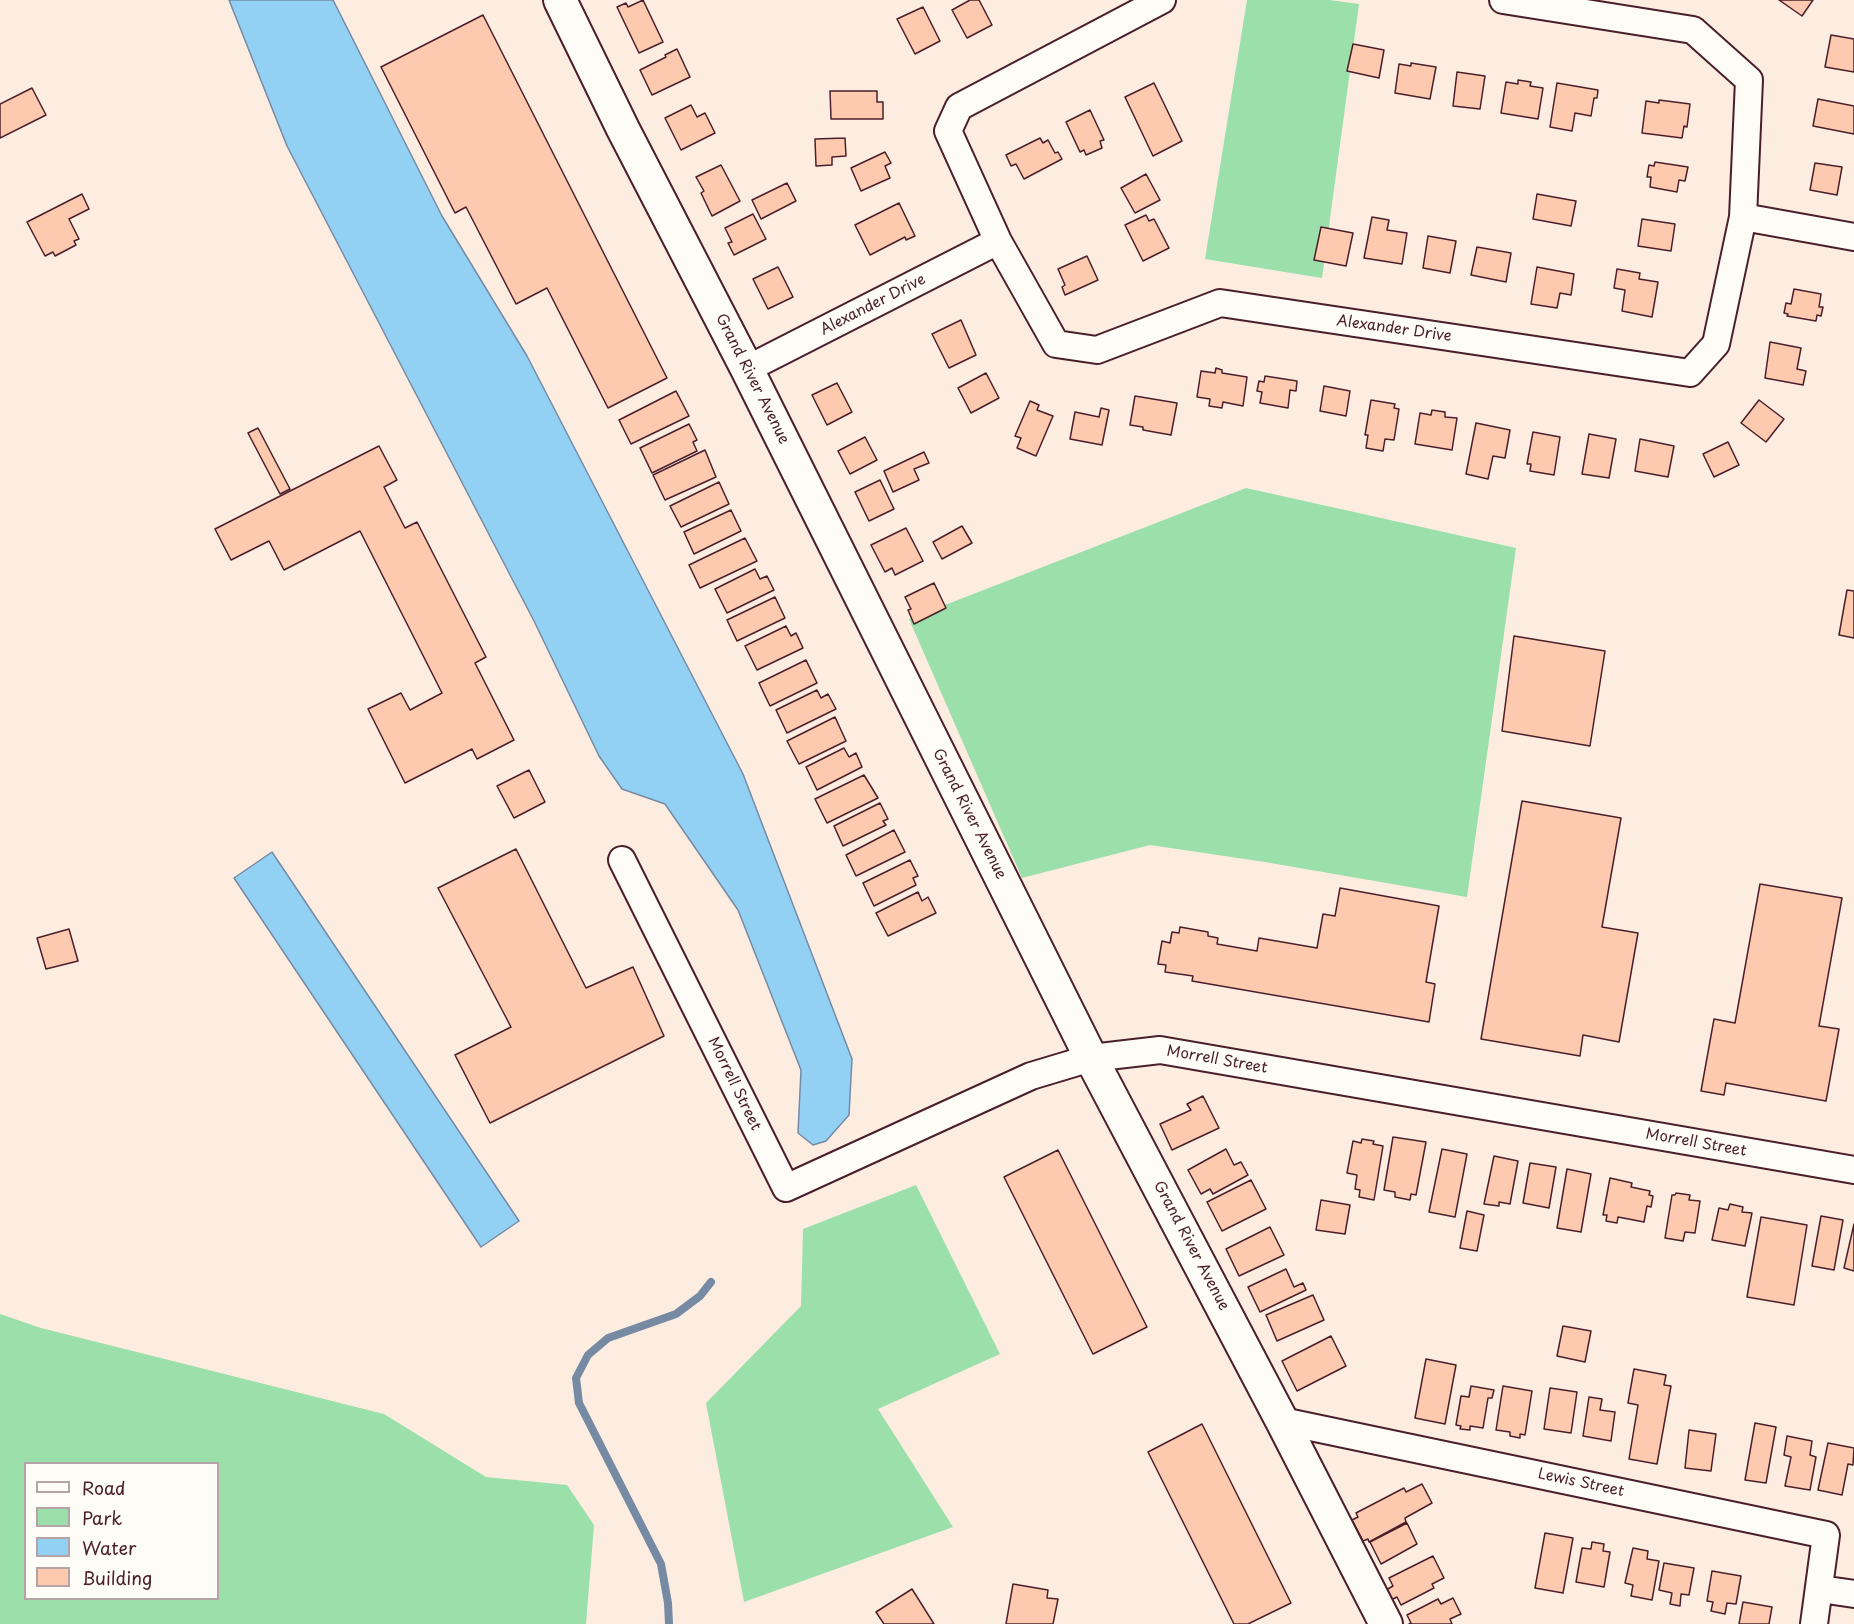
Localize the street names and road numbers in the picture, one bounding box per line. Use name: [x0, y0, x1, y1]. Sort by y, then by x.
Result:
street label: Alexander Drive: [817, 271, 929, 339]
street label: Grand River Avenue: [711, 311, 793, 447]
street label: Alexander Drive: [1335, 312, 1453, 346]
street label: Grand River Avenue: [928, 746, 1010, 882]
street label: Morrell Street: [704, 1034, 764, 1134]
street label: Morrell Street: [1165, 1042, 1269, 1078]
street label: Morrell Street: [1644, 1125, 1748, 1161]
street label: Grand River Avenue: [1149, 1178, 1233, 1314]
street label: Lewis Street: [1536, 1465, 1626, 1501]

